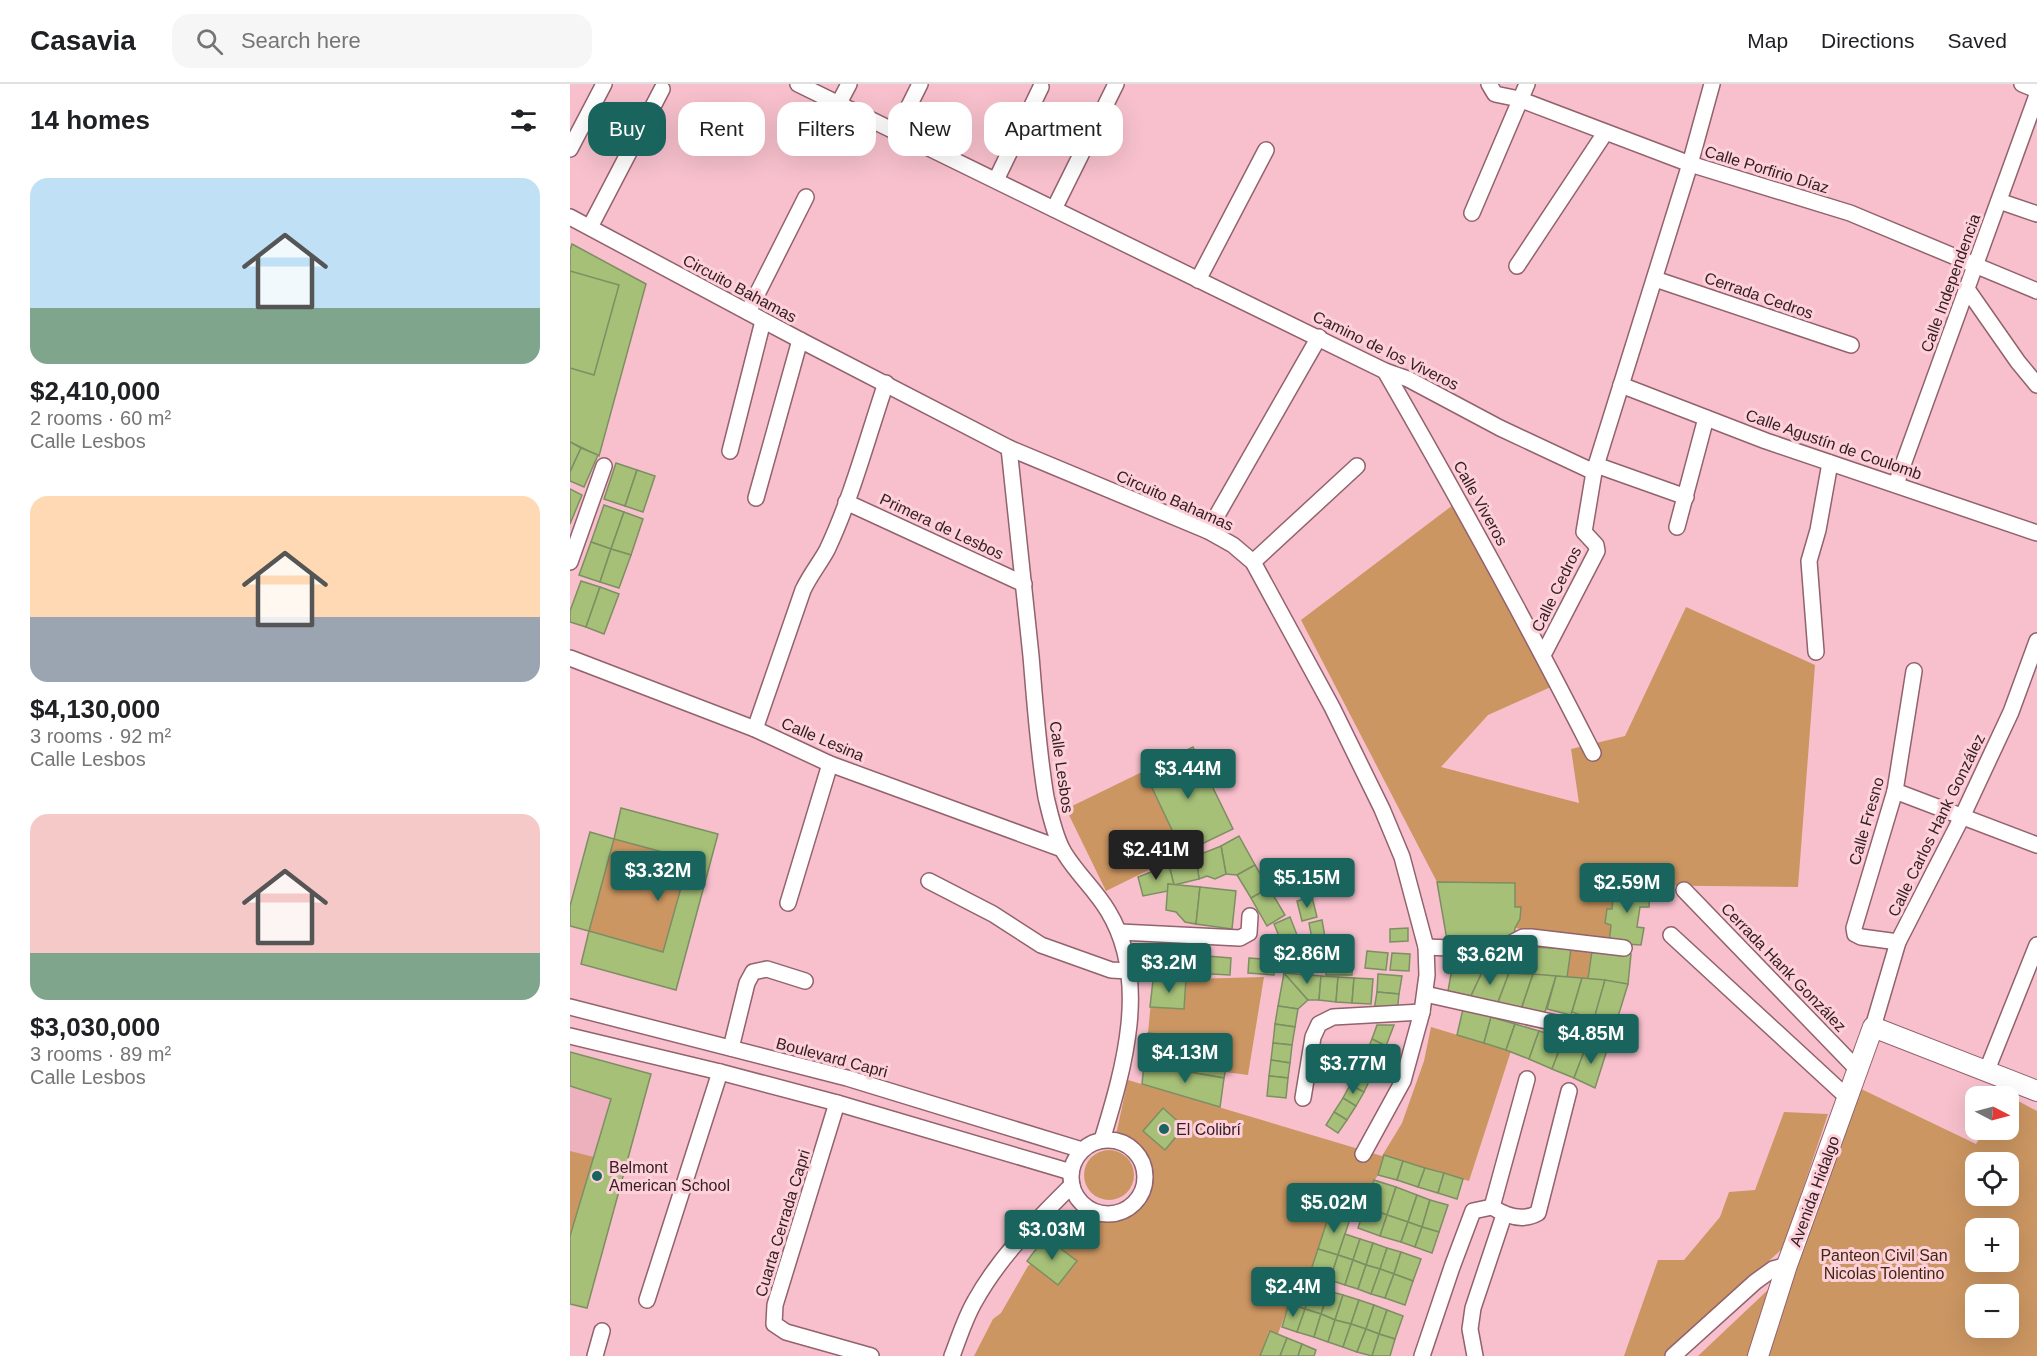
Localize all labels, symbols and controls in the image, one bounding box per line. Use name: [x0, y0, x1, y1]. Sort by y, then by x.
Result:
search box: [172, 14, 592, 68]
text: Casavia: [30, 25, 136, 56]
icon: search: [193, 25, 226, 58]
text: Search here: [241, 28, 361, 53]
text: Map: [1747, 29, 1788, 52]
text: Directions: [1821, 29, 1914, 52]
text: Saved: [1947, 29, 2007, 52]
chip: Buy: [588, 102, 666, 156]
chip: Rent: [678, 102, 765, 156]
chip: Filters: [777, 102, 876, 156]
chip: New: [888, 102, 972, 156]
chip: Apartment: [984, 102, 1123, 156]
icon: filters: [507, 104, 540, 137]
text: 14 homes: [30, 105, 150, 135]
street label: Calle Porfirio Díaz: [1703, 143, 1831, 196]
street label: Calle Independencia: [1918, 212, 1983, 355]
icon: home: [231, 217, 339, 325]
street label: Circuito Bahamas: [680, 251, 800, 326]
street label: Cerrada Cedros: [1702, 269, 1815, 322]
street label: Camino de los Viveros: [1310, 308, 1461, 393]
text: $2,410,000: [30, 376, 160, 406]
street label: Calle Agustín de Coulomb: [1744, 406, 1924, 483]
text: 2 rooms · 60 m²: [30, 407, 171, 429]
text: Calle Lesbos: [30, 430, 146, 452]
street label: Calle Viveros: [1450, 458, 1511, 548]
street label: Circuito Bahamas: [1114, 467, 1236, 534]
street label: Primera de Lesbos: [877, 490, 1006, 563]
icon: home: [231, 535, 339, 643]
street label: Calle Cedros: [1529, 544, 1584, 635]
text: $4,130,000: [30, 694, 160, 724]
street label: Calle Lesina: [779, 714, 867, 765]
street label: Calle Lesbos: [1047, 720, 1076, 814]
text: 3 rooms · 92 m²: [30, 725, 171, 747]
street label: Calle Carlos Hank González: [1885, 731, 1988, 919]
text: Calle Lesbos: [30, 748, 146, 770]
pin: $3.44M: [1139, 749, 1237, 800]
text: $3.44M: [1155, 757, 1221, 779]
street label: Calle Fresno: [1846, 775, 1887, 867]
pin: $2.41M: [1107, 830, 1205, 881]
text: $2.41M: [1123, 838, 1189, 860]
pin: $3.32M: [609, 851, 707, 902]
icon: home: [231, 853, 339, 961]
pin: $5.15M: [1258, 858, 1356, 909]
text: $3.32M: [625, 859, 691, 881]
pin: $2.59M: [1578, 863, 1676, 914]
text: $5.15M: [1274, 866, 1340, 888]
text: $2.59M: [1594, 871, 1660, 893]
street label: Cerrada Hank González: [1718, 900, 1849, 1035]
pin: $2.86M: [1258, 934, 1356, 985]
pin: $3.62M: [1441, 935, 1539, 986]
text: $2.86M: [1274, 942, 1340, 964]
pin: $3.2M: [1127, 943, 1211, 994]
text: $3.62M: [1457, 943, 1523, 965]
text: $3.2M: [1141, 951, 1197, 973]
text: $3,030,000: [30, 1012, 160, 1042]
pin: $4.85M: [1542, 1014, 1640, 1065]
text: $4.85M: [1558, 1022, 1624, 1044]
pin: $4.13M: [1136, 1033, 1234, 1084]
street label: Boulevard Capri: [774, 1034, 889, 1081]
text: $4.13M: [1152, 1041, 1218, 1063]
text: 3 rooms · 89 m²: [30, 1043, 171, 1065]
pin: $3.77M: [1304, 1044, 1402, 1095]
text: $3.77M: [1320, 1052, 1386, 1074]
text: Calle Lesbos: [30, 1066, 146, 1088]
north arrow: [1965, 1086, 2019, 1140]
map controls: [1965, 1086, 2019, 1338]
place label: El Colibrí: [1176, 1121, 1241, 1138]
marker: El Colibrí: [1157, 1122, 1171, 1136]
street label: Avenida Hidalgo: [1787, 1134, 1842, 1249]
street label: Cuarta Cerrada Capri: [752, 1148, 813, 1299]
button: locate: [1965, 1152, 2019, 1206]
place label: Belmont American School: [609, 1159, 730, 1194]
marker: Belmont American School: [590, 1169, 604, 1183]
pin: $5.02M: [1285, 1183, 1383, 1234]
text: $5.02M: [1301, 1191, 1367, 1213]
pin: $3.03M: [1003, 1210, 1101, 1261]
text: $3.03M: [1019, 1218, 1085, 1240]
button: +: [1965, 1218, 2019, 1272]
park label: Panteon Civil San Nicolas Tolentino: [1820, 1247, 1948, 1282]
pin: $2.4M: [1251, 1267, 1335, 1318]
text: $2.4M: [1265, 1275, 1321, 1297]
button: −: [1965, 1284, 2019, 1338]

